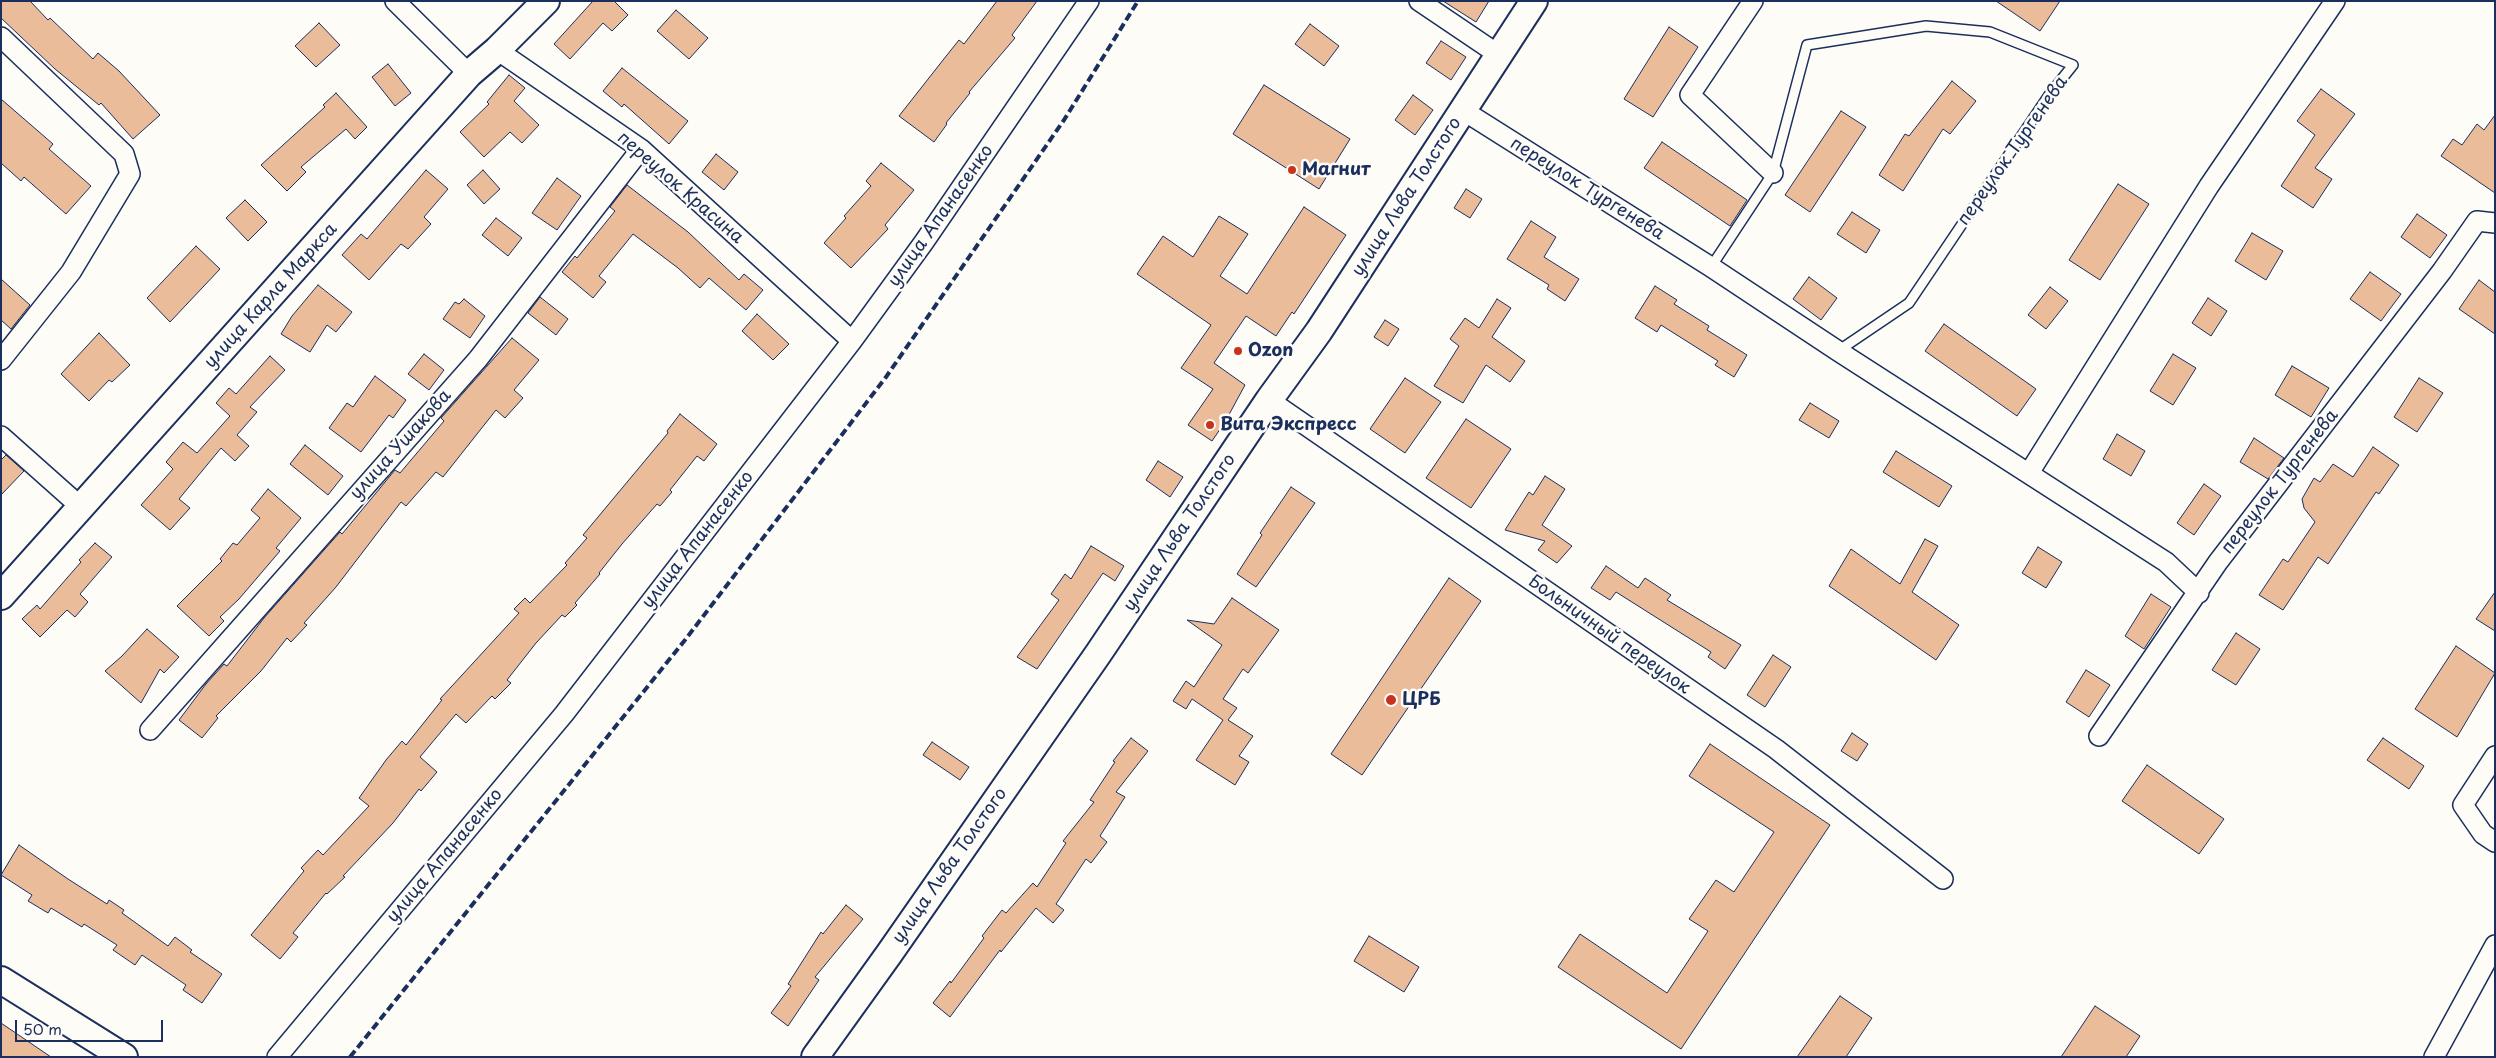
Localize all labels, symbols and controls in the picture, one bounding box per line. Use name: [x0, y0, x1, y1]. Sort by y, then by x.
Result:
street label: переулок Тургенева: [1953, 72, 2073, 230]
street label: улица Льва Толстого: [1347, 113, 1467, 281]
street label: переулок Красина: [612, 127, 748, 249]
street label: переулок Тургенева: [1506, 133, 1668, 245]
street label: улица Апанасенко: [884, 141, 998, 291]
place label: Магнит: [1302, 159, 1370, 181]
marker: Магнит: [1286, 164, 1298, 176]
street label: улица Карла Маркса: [200, 219, 342, 373]
place label: Ozon: [1248, 340, 1293, 362]
marker: Ozon: [1232, 345, 1244, 357]
street label: улица Ушакова: [346, 386, 456, 504]
street label: переулок Тургенева: [2217, 405, 2343, 559]
place label: Вита Экспресс: [1220, 414, 1357, 436]
marker: Вита Экспресс: [1204, 419, 1216, 431]
street label: улица Льва Толстого: [1119, 450, 1241, 616]
street label: улица Апанасенко: [638, 467, 758, 613]
street label: Больничный переулок: [1524, 571, 1694, 699]
place label: ЦРБ: [1402, 689, 1441, 711]
marker: ЦРБ: [1384, 693, 1398, 707]
street label: улица Апанасенко: [383, 784, 507, 928]
street label: улица Льва Толстого: [888, 784, 1012, 948]
scale bar: [18, 1010, 165, 1042]
text: 50 m: [23, 1017, 62, 1040]

